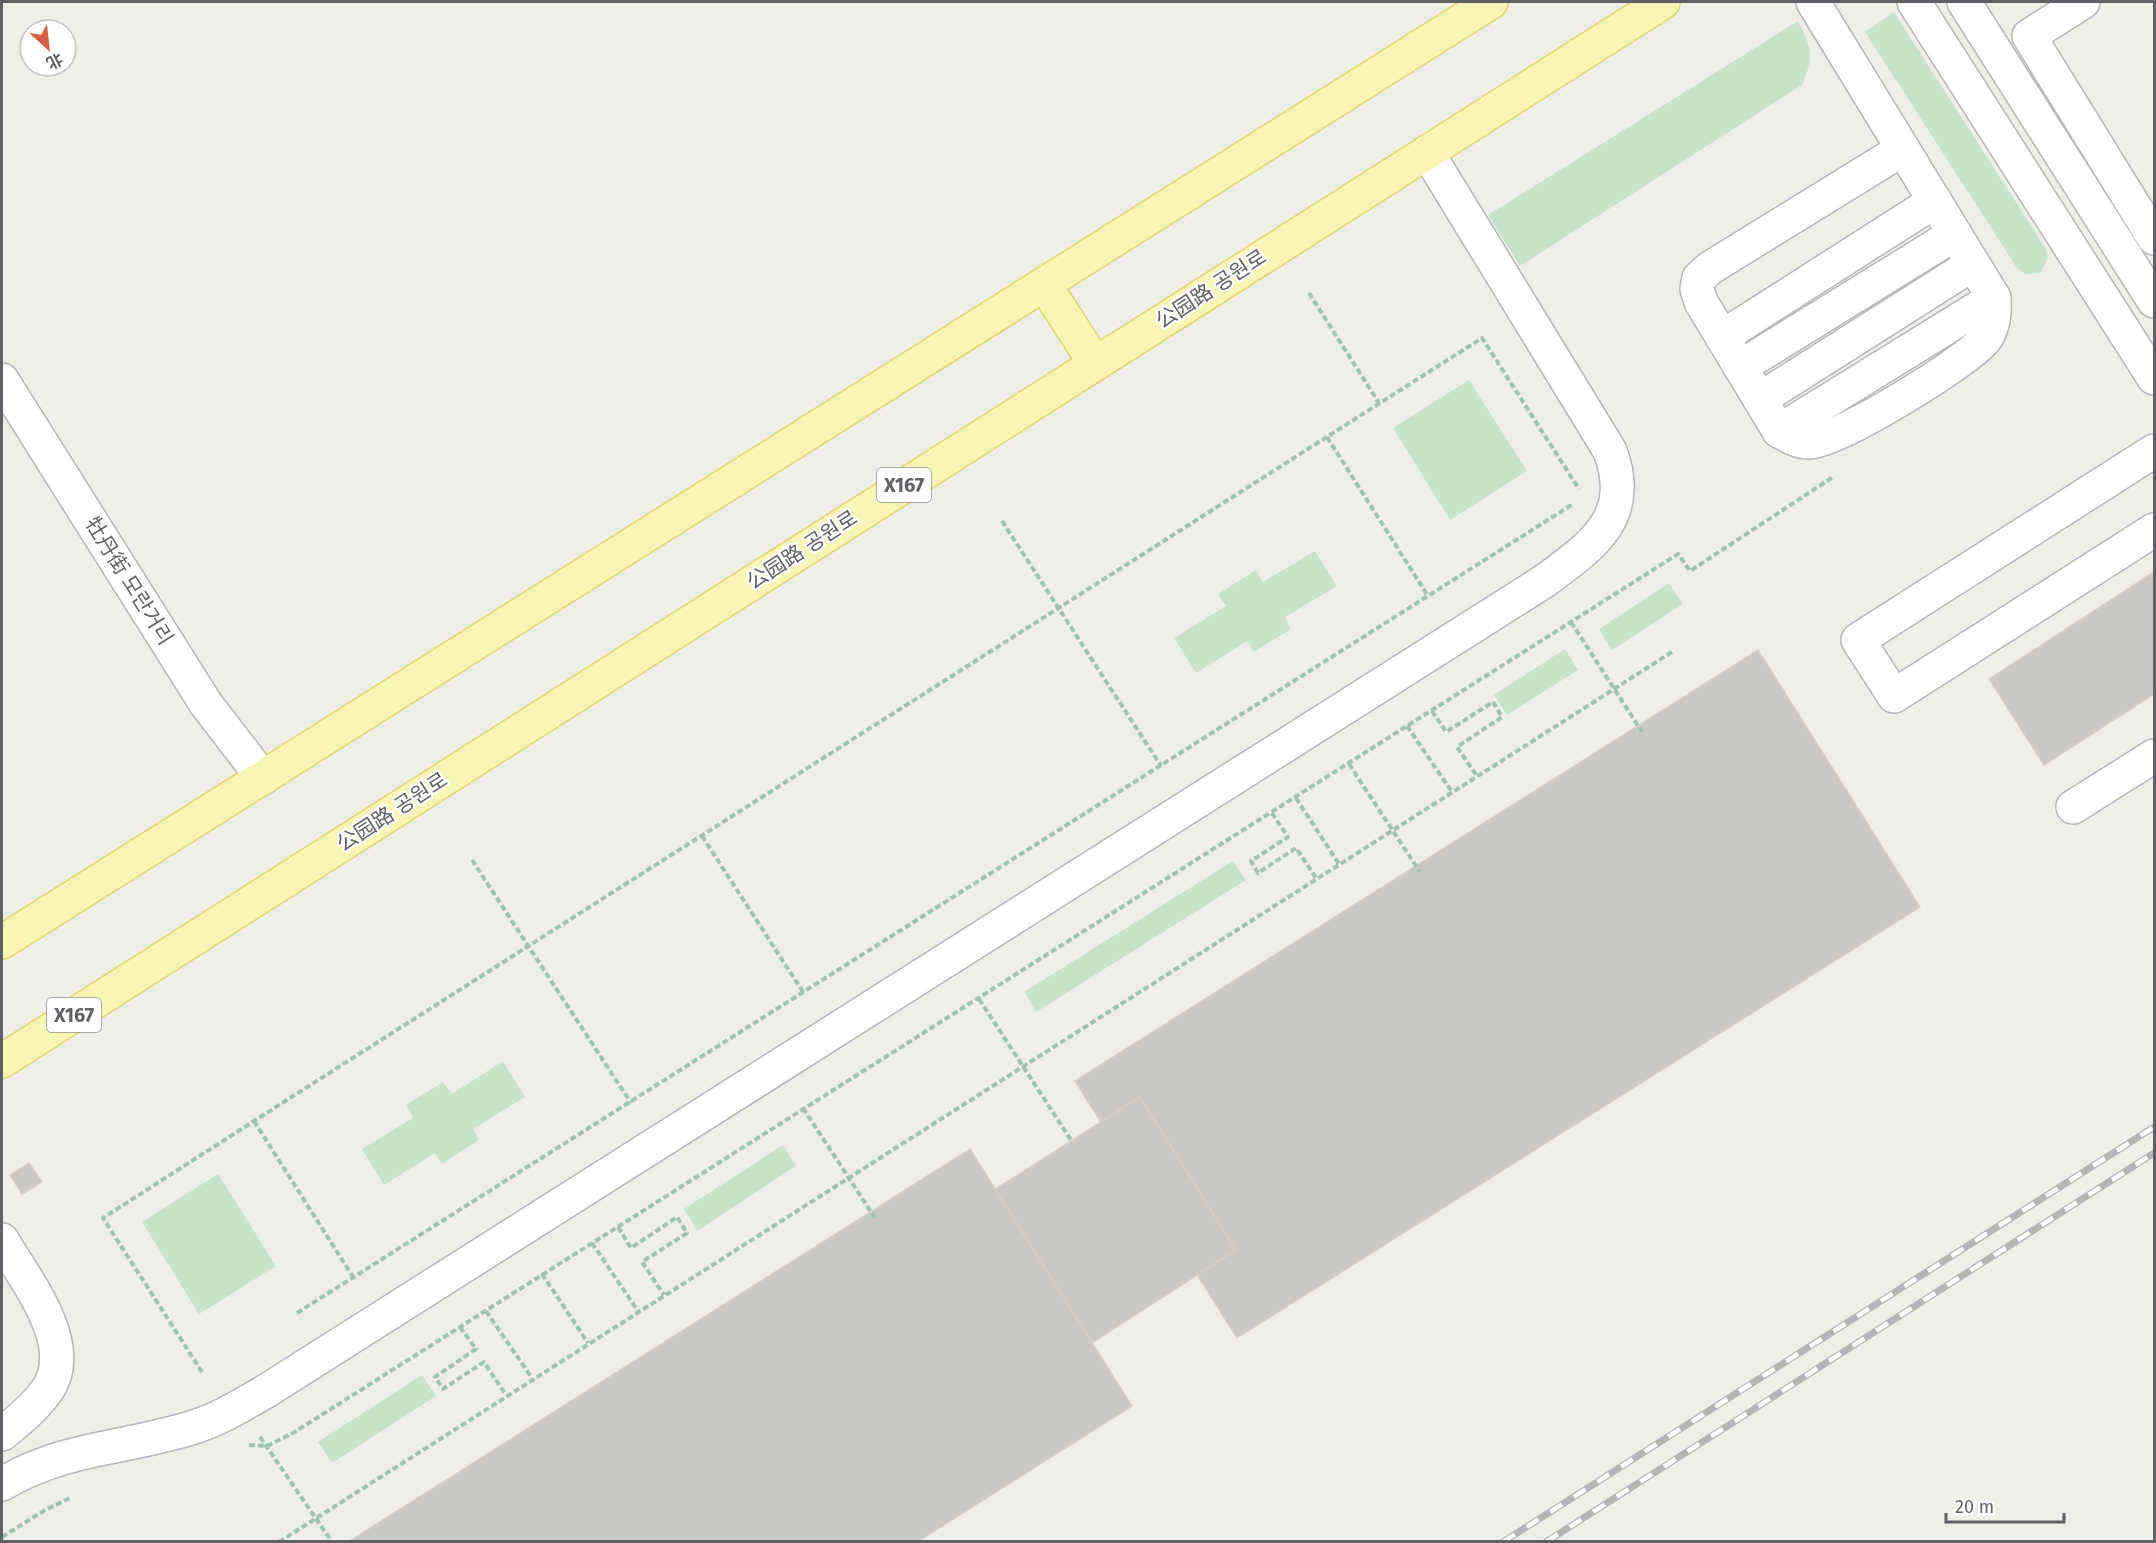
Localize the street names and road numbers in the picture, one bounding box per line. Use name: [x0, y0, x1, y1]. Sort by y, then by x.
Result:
street label: 公园路 공원로: [1151, 244, 1271, 334]
road number: X167: [877, 468, 931, 502]
street label: 公园路 공원로: [742, 505, 862, 595]
street label: 牡丹街 모란거리: [79, 512, 179, 650]
street label: 公园路 공원로: [332, 767, 452, 857]
road number: X167: [47, 998, 101, 1032]

